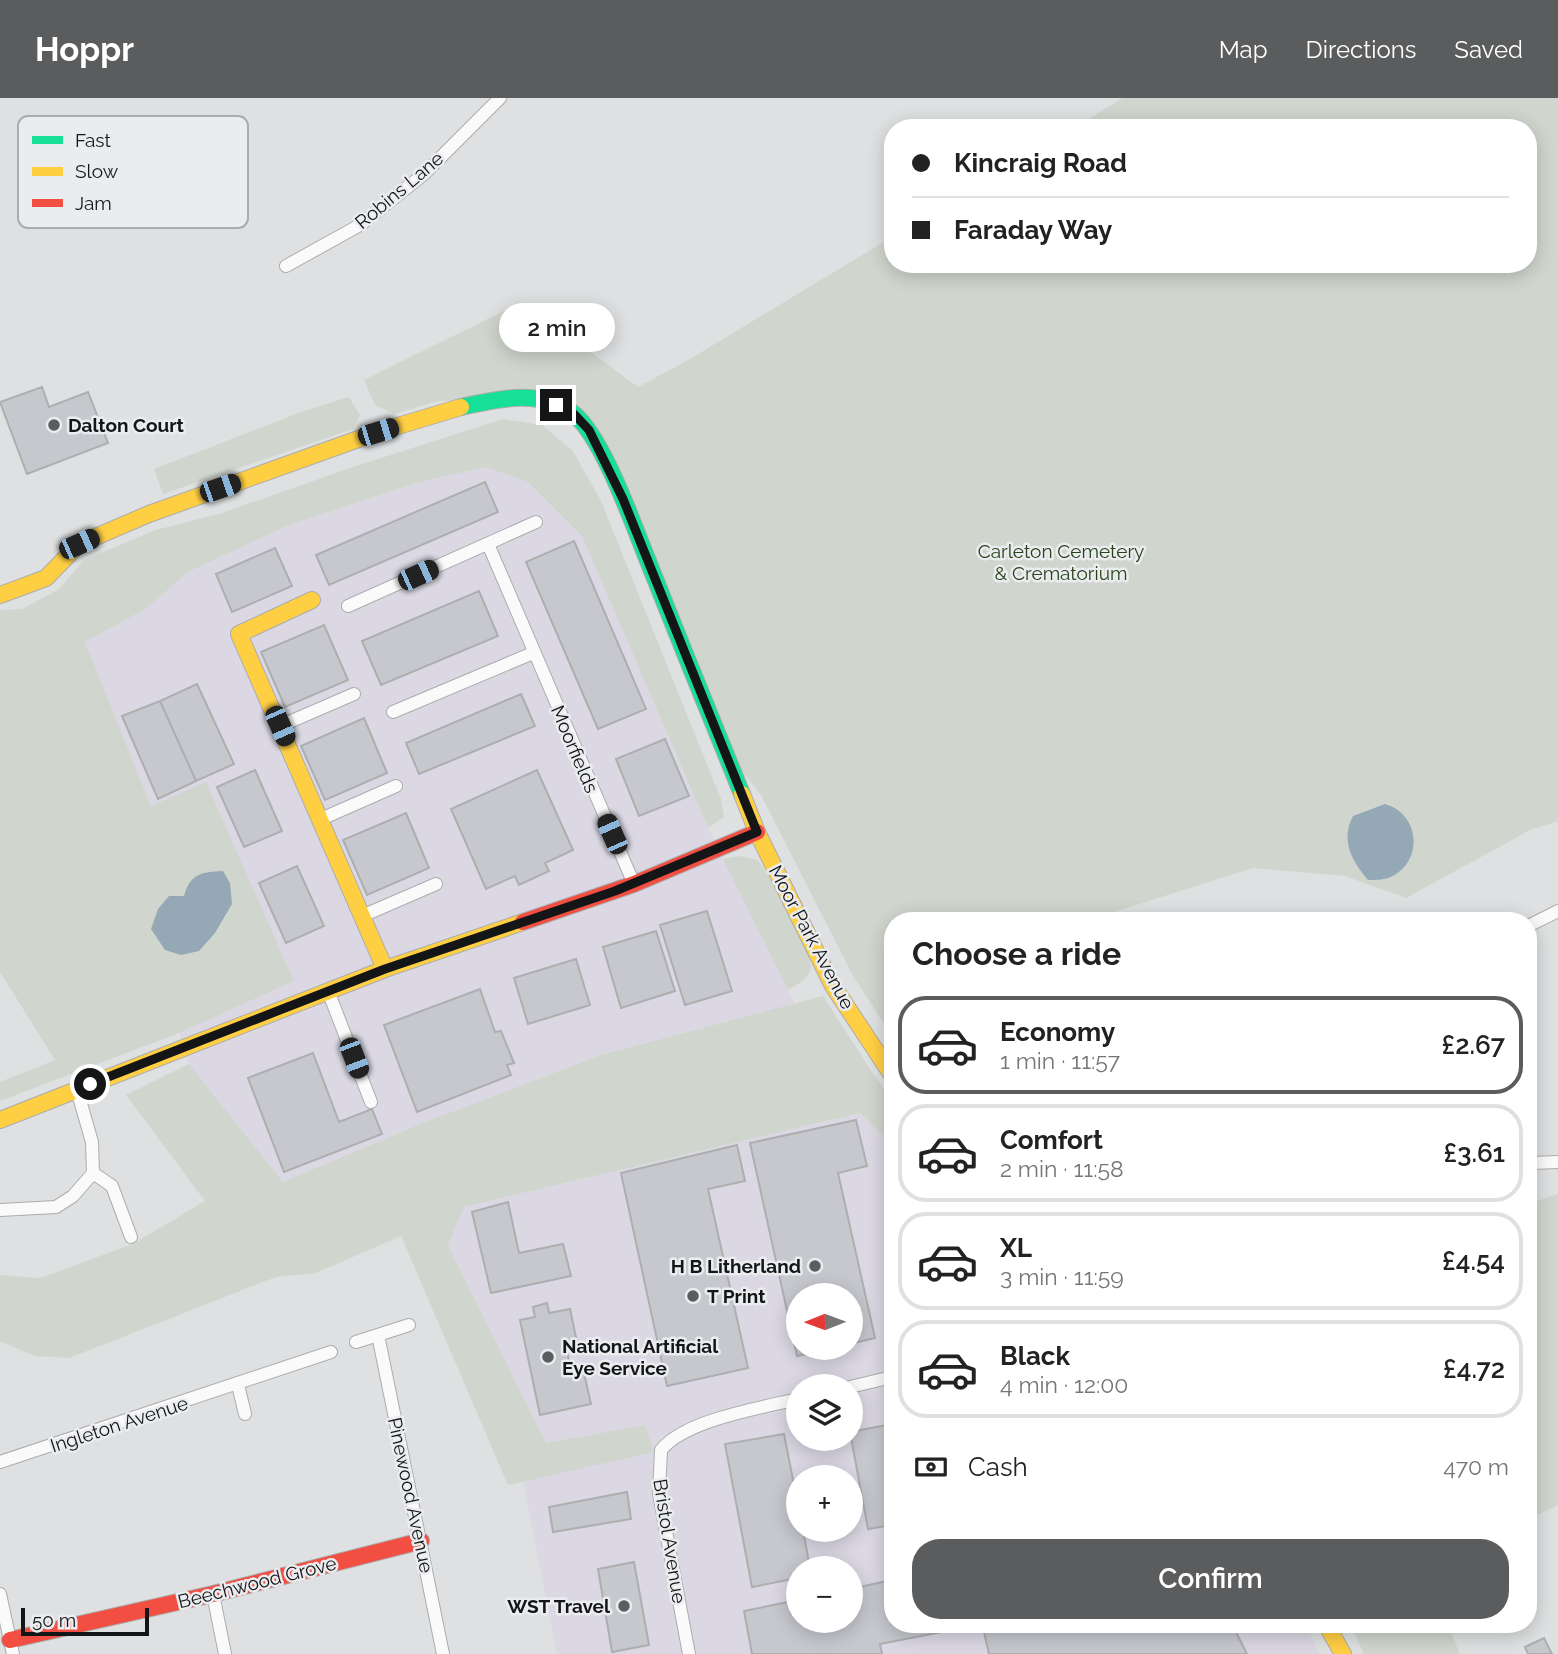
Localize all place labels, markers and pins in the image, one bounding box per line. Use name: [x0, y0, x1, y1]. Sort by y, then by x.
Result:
place label: Dalton Court: [68, 414, 185, 436]
marker: Dalton Court: [46, 417, 62, 433]
place label: H B Litherland: [671, 1255, 801, 1277]
marker: H B Litherland: [807, 1258, 823, 1274]
place label: T Print: [707, 1285, 766, 1307]
marker: T Print: [685, 1288, 701, 1304]
place label: National Artificial Eye Service: [562, 1335, 719, 1379]
marker: National Artificial Eye Service: [540, 1349, 556, 1365]
place label: WST Travel: [507, 1595, 611, 1617]
marker: WST Travel: [616, 1598, 632, 1614]

